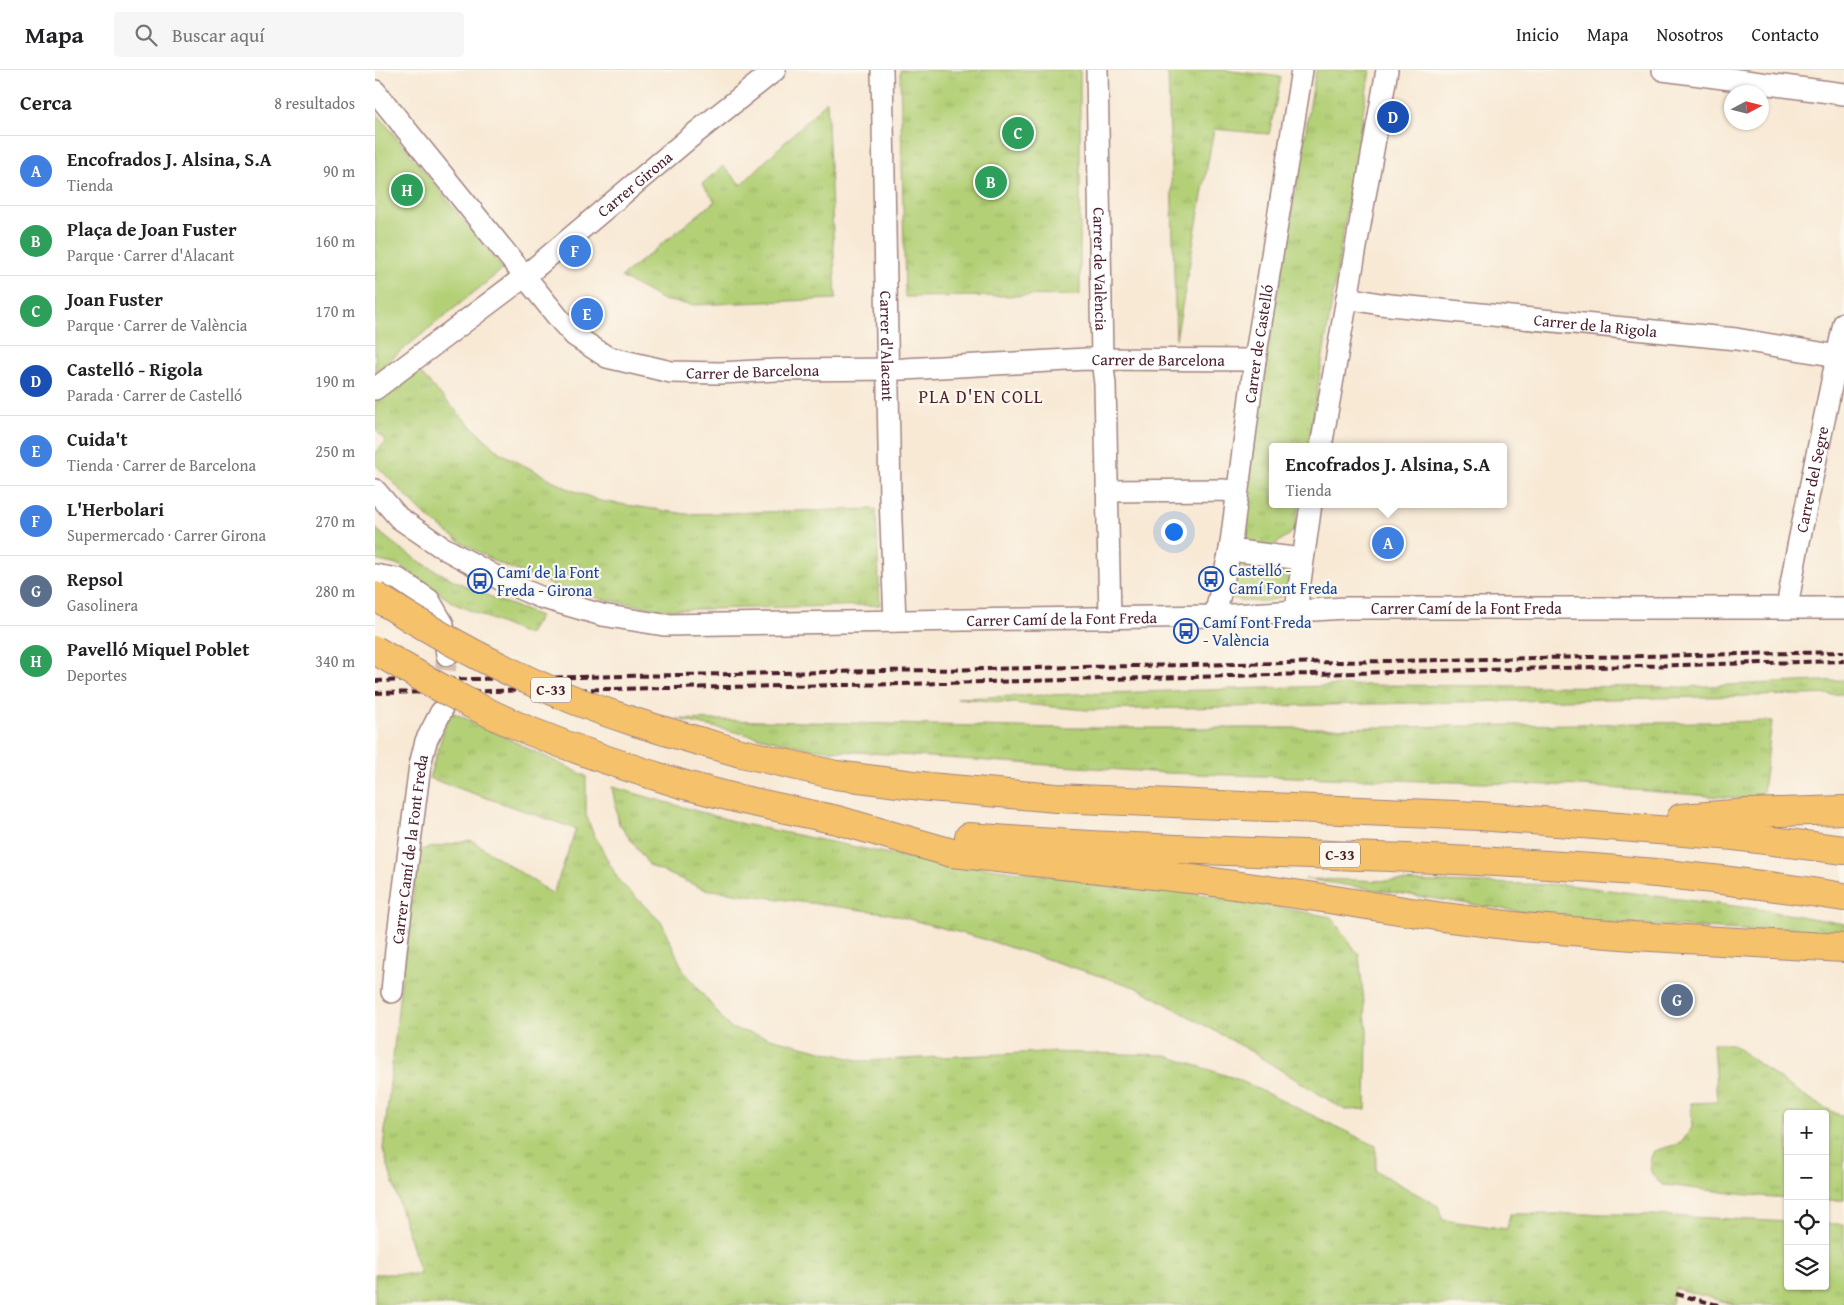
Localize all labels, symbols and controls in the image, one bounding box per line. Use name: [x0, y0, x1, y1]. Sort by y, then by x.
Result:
search box: [114, 12, 464, 57]
text: Mapa: [25, 17, 84, 52]
icon: search: [132, 21, 160, 49]
text: Buscar aquí: [172, 21, 265, 49]
text: Inicio: [1516, 21, 1559, 48]
text: Mapa: [1587, 21, 1628, 48]
text: Nosotros: [1656, 21, 1724, 48]
text: Contacto: [1752, 21, 1819, 48]
north arrow: [1724, 85, 1769, 130]
text: Cerca: [20, 87, 72, 118]
text: 8 resultados: [274, 91, 355, 115]
pin: D: [1377, 98, 1409, 136]
pin: C: [1002, 114, 1034, 152]
text: Encofrados J. Alsina, S.A: [67, 145, 272, 173]
street label: Carrer Girona: [592, 145, 678, 223]
text: A: [31, 159, 41, 183]
text: 90 m: [323, 159, 355, 183]
pin: B: [975, 163, 1007, 201]
pin: H: [391, 171, 423, 209]
text: Tienda: [67, 173, 113, 197]
street label: Carrer de València: [1087, 207, 1114, 331]
text: Plaça de Joan Fuster: [67, 215, 237, 243]
text: B: [31, 229, 41, 253]
text: 160 m: [315, 229, 355, 253]
pin: F: [559, 232, 591, 270]
text: Parque · Carrer d'Alacant: [67, 243, 234, 267]
street label: Carrer de Castelló: [1237, 283, 1279, 404]
text: Joan Fuster: [67, 285, 163, 313]
street label: Carrer d'Alacant: [874, 290, 900, 402]
pin: E: [571, 295, 603, 333]
text: C: [31, 299, 41, 323]
text: 170 m: [315, 299, 355, 323]
street label: Carrer de la Rigola: [1533, 307, 1659, 343]
text: Parque · Carrer de València: [67, 313, 247, 337]
street label: Carrer de Barcelona: [1092, 347, 1225, 372]
text: Castelló - Rigola: [67, 355, 203, 383]
street label: Carrer de Barcelona: [686, 358, 820, 385]
text: D: [31, 369, 41, 393]
text: 190 m: [315, 369, 355, 393]
text: Parada · Carrer de Castelló: [67, 383, 242, 407]
district label: PLA D'EN COLL: [919, 383, 1044, 410]
street label: Carrer del Segre: [1789, 424, 1834, 535]
text: Cuida't: [67, 425, 128, 453]
text: E: [32, 439, 40, 463]
text: 250 m: [315, 439, 355, 463]
popup: [1269, 443, 1507, 508]
text: Encofrados J. Alsina, S.A: [1286, 450, 1490, 478]
text: Tienda · Carrer de Barcelona: [67, 453, 256, 477]
text: Tienda: [1286, 478, 1332, 502]
text: L'Herbolari: [67, 495, 164, 523]
text: F: [32, 509, 40, 533]
text: 270 m: [315, 509, 355, 533]
your location: [1161, 519, 1187, 545]
text: Supermercado · Carrer Girona: [67, 523, 266, 547]
pin: A: [1372, 524, 1404, 562]
place label: Castelló - Camí Font Freda: [1229, 558, 1338, 600]
place label: Camí de la Font Freda - Girona: [497, 560, 600, 602]
text: Repsol: [67, 565, 123, 593]
bus stop icon: Castelló - Camí Font Freda: [1198, 566, 1224, 592]
bus stop icon: Camí de la Font Freda - Girona: [467, 568, 493, 594]
text: G: [31, 579, 41, 603]
text: 280 m: [315, 579, 355, 603]
text: Gasolinera: [67, 593, 138, 617]
street label: Carrer Camí de la Font Freda: [1371, 596, 1562, 620]
street label: Carrer Camí de la Font Freda: [966, 605, 1158, 632]
place label: Camí Font Freda - València: [1203, 610, 1312, 652]
bus stop icon: Camí Font Freda - València: [1173, 618, 1199, 644]
text: Pavelló Miquel Poblet: [67, 635, 249, 663]
text: H: [30, 649, 42, 673]
text: 340 m: [315, 649, 355, 673]
text: Deportes: [67, 663, 127, 687]
road number: C-33: [531, 678, 571, 702]
street label: Carrer Camí de la Font Freda: [385, 751, 434, 945]
road number: C-33: [1320, 842, 1360, 868]
pin: G: [1661, 981, 1693, 1019]
map controls: [1784, 1110, 1829, 1290]
button: +: [1784, 1110, 1829, 1155]
button: −: [1784, 1155, 1829, 1200]
button: locate: [1784, 1200, 1829, 1245]
button: layers: [1784, 1245, 1829, 1290]

